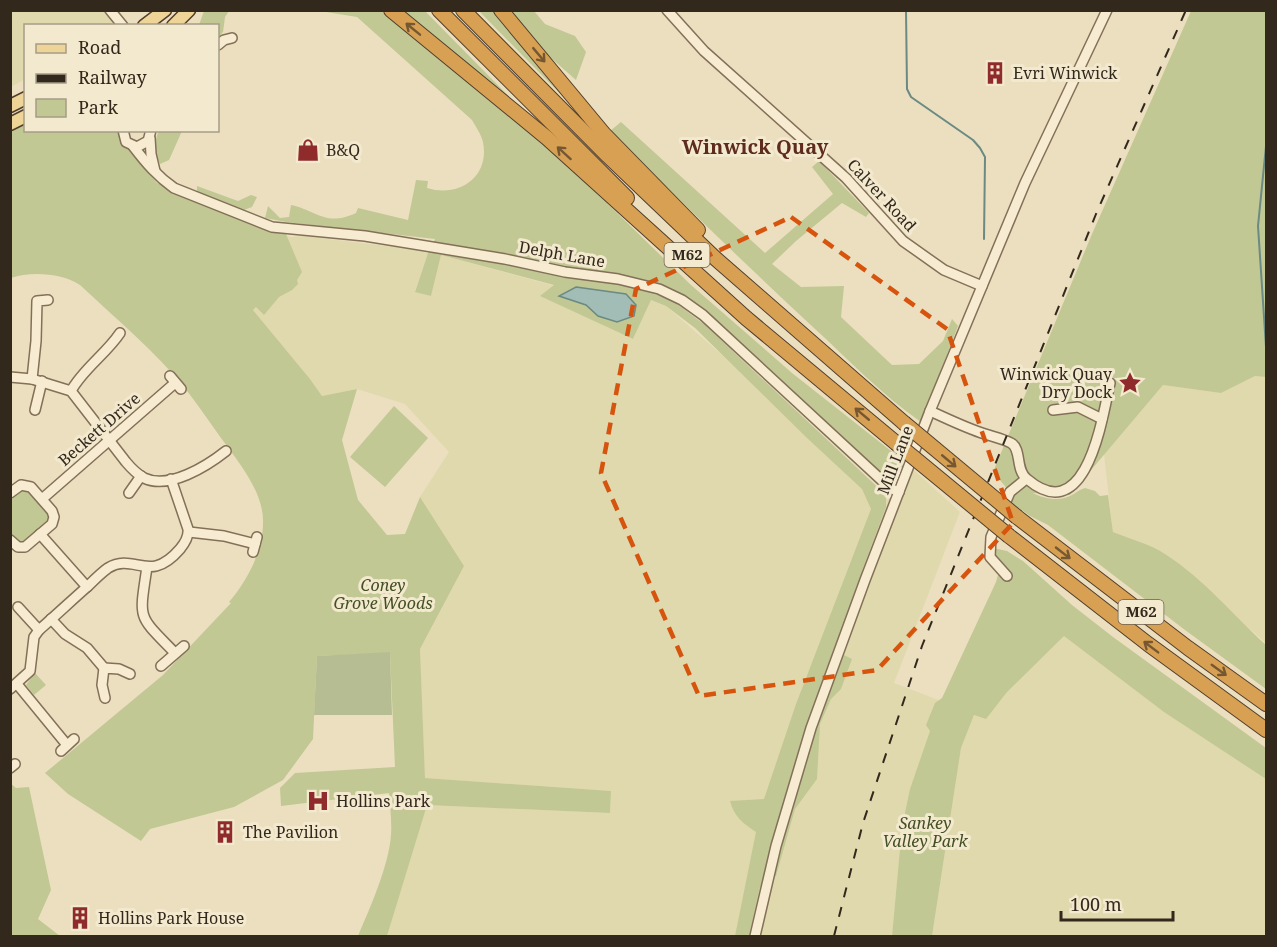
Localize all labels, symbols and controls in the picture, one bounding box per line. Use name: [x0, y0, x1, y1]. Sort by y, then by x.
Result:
one-way arrow: [405, 22, 421, 35]
legend: [24, 24, 219, 132]
text: Road: [78, 35, 121, 59]
one-way arrow: [532, 47, 545, 63]
building icon: Evri Winwick: [982, 60, 1008, 86]
place label: Evri Winwick: [1013, 62, 1118, 84]
text: Railway: [78, 65, 148, 89]
text: Park: [78, 95, 118, 119]
district label: Winwick Quay: [682, 133, 829, 160]
shop icon: B&Q: [295, 137, 321, 163]
place label: B&Q: [326, 139, 360, 161]
one-way arrow: [556, 146, 571, 160]
street label: Calver Road: [843, 154, 921, 236]
street label: Delph Lane: [517, 236, 607, 272]
road number: M62: [664, 243, 710, 267]
place label: Winwick Quay Dry Dock: [1000, 363, 1113, 403]
place icon: Winwick Quay Dry Dock: [1117, 370, 1143, 396]
street label: Beckett Drive: [53, 387, 145, 471]
one-way arrow: [855, 407, 870, 421]
street label: Mill Lane: [872, 422, 918, 498]
one-way arrow: [940, 454, 956, 467]
one-way arrow: [1055, 546, 1071, 559]
park label: Coney Grove Woods: [333, 574, 433, 614]
road number: M62: [1118, 600, 1164, 624]
one-way arrow: [1144, 640, 1160, 653]
one-way arrow: [1210, 664, 1226, 676]
hospital icon: Hollins Park: [305, 788, 331, 814]
place label: Hollins Park: [336, 790, 431, 812]
park label: Sankey Valley Park: [882, 812, 968, 852]
building icon: The Pavilion: [212, 819, 238, 845]
place label: The Pavilion: [243, 821, 338, 843]
scale bar: [1061, 884, 1174, 922]
text: 100 m: [1070, 892, 1122, 916]
building icon: Hollins Park House: [67, 905, 93, 931]
place label: Hollins Park House: [98, 907, 244, 929]

